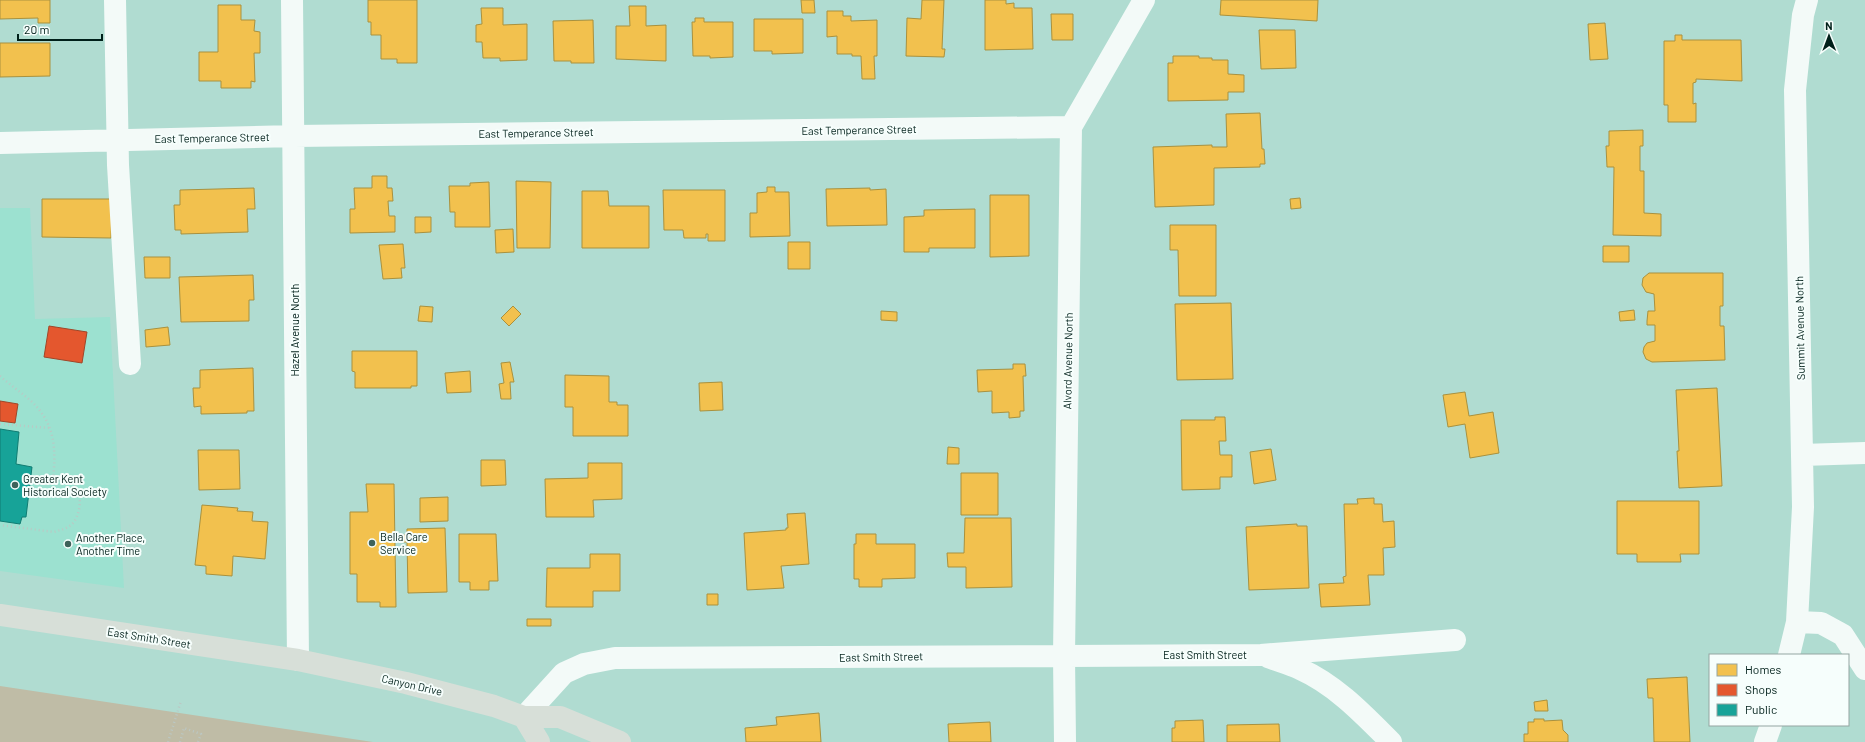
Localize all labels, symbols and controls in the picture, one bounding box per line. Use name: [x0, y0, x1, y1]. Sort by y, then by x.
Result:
scale bar: [18, 16, 102, 42]
north arrow: [1809, 16, 1849, 56]
text: N: [1825, 19, 1833, 32]
text: 20 m: [24, 22, 50, 36]
street label: East Temperance Street: [801, 122, 917, 137]
street label: East Temperance Street: [478, 125, 594, 140]
street label: East Temperance Street: [154, 130, 270, 145]
street label: Summit Avenue North: [1792, 276, 1807, 380]
street label: Hazel Avenue North: [288, 283, 301, 376]
street label: Alvord Avenue North: [1060, 312, 1075, 410]
place label: Greater Kent Historical Society: [23, 472, 107, 498]
marker: Greater Kent Historical Society: [10, 480, 20, 490]
place label: Bella Care Service: [380, 530, 428, 556]
place label: Another Place, Another Time: [76, 531, 145, 557]
marker: Bella Care Service: [367, 538, 377, 548]
marker: Another Place, Another Time: [63, 539, 73, 549]
street label: East Smith Street: [106, 624, 192, 651]
street label: East Smith Street: [1163, 648, 1247, 661]
street label: East Smith Street: [839, 649, 923, 664]
legend: [1709, 654, 1849, 726]
text: Homes: [1745, 662, 1782, 676]
street label: Canyon Drive: [381, 671, 444, 698]
text: Shops: [1745, 682, 1778, 696]
text: Public: [1745, 702, 1777, 716]

